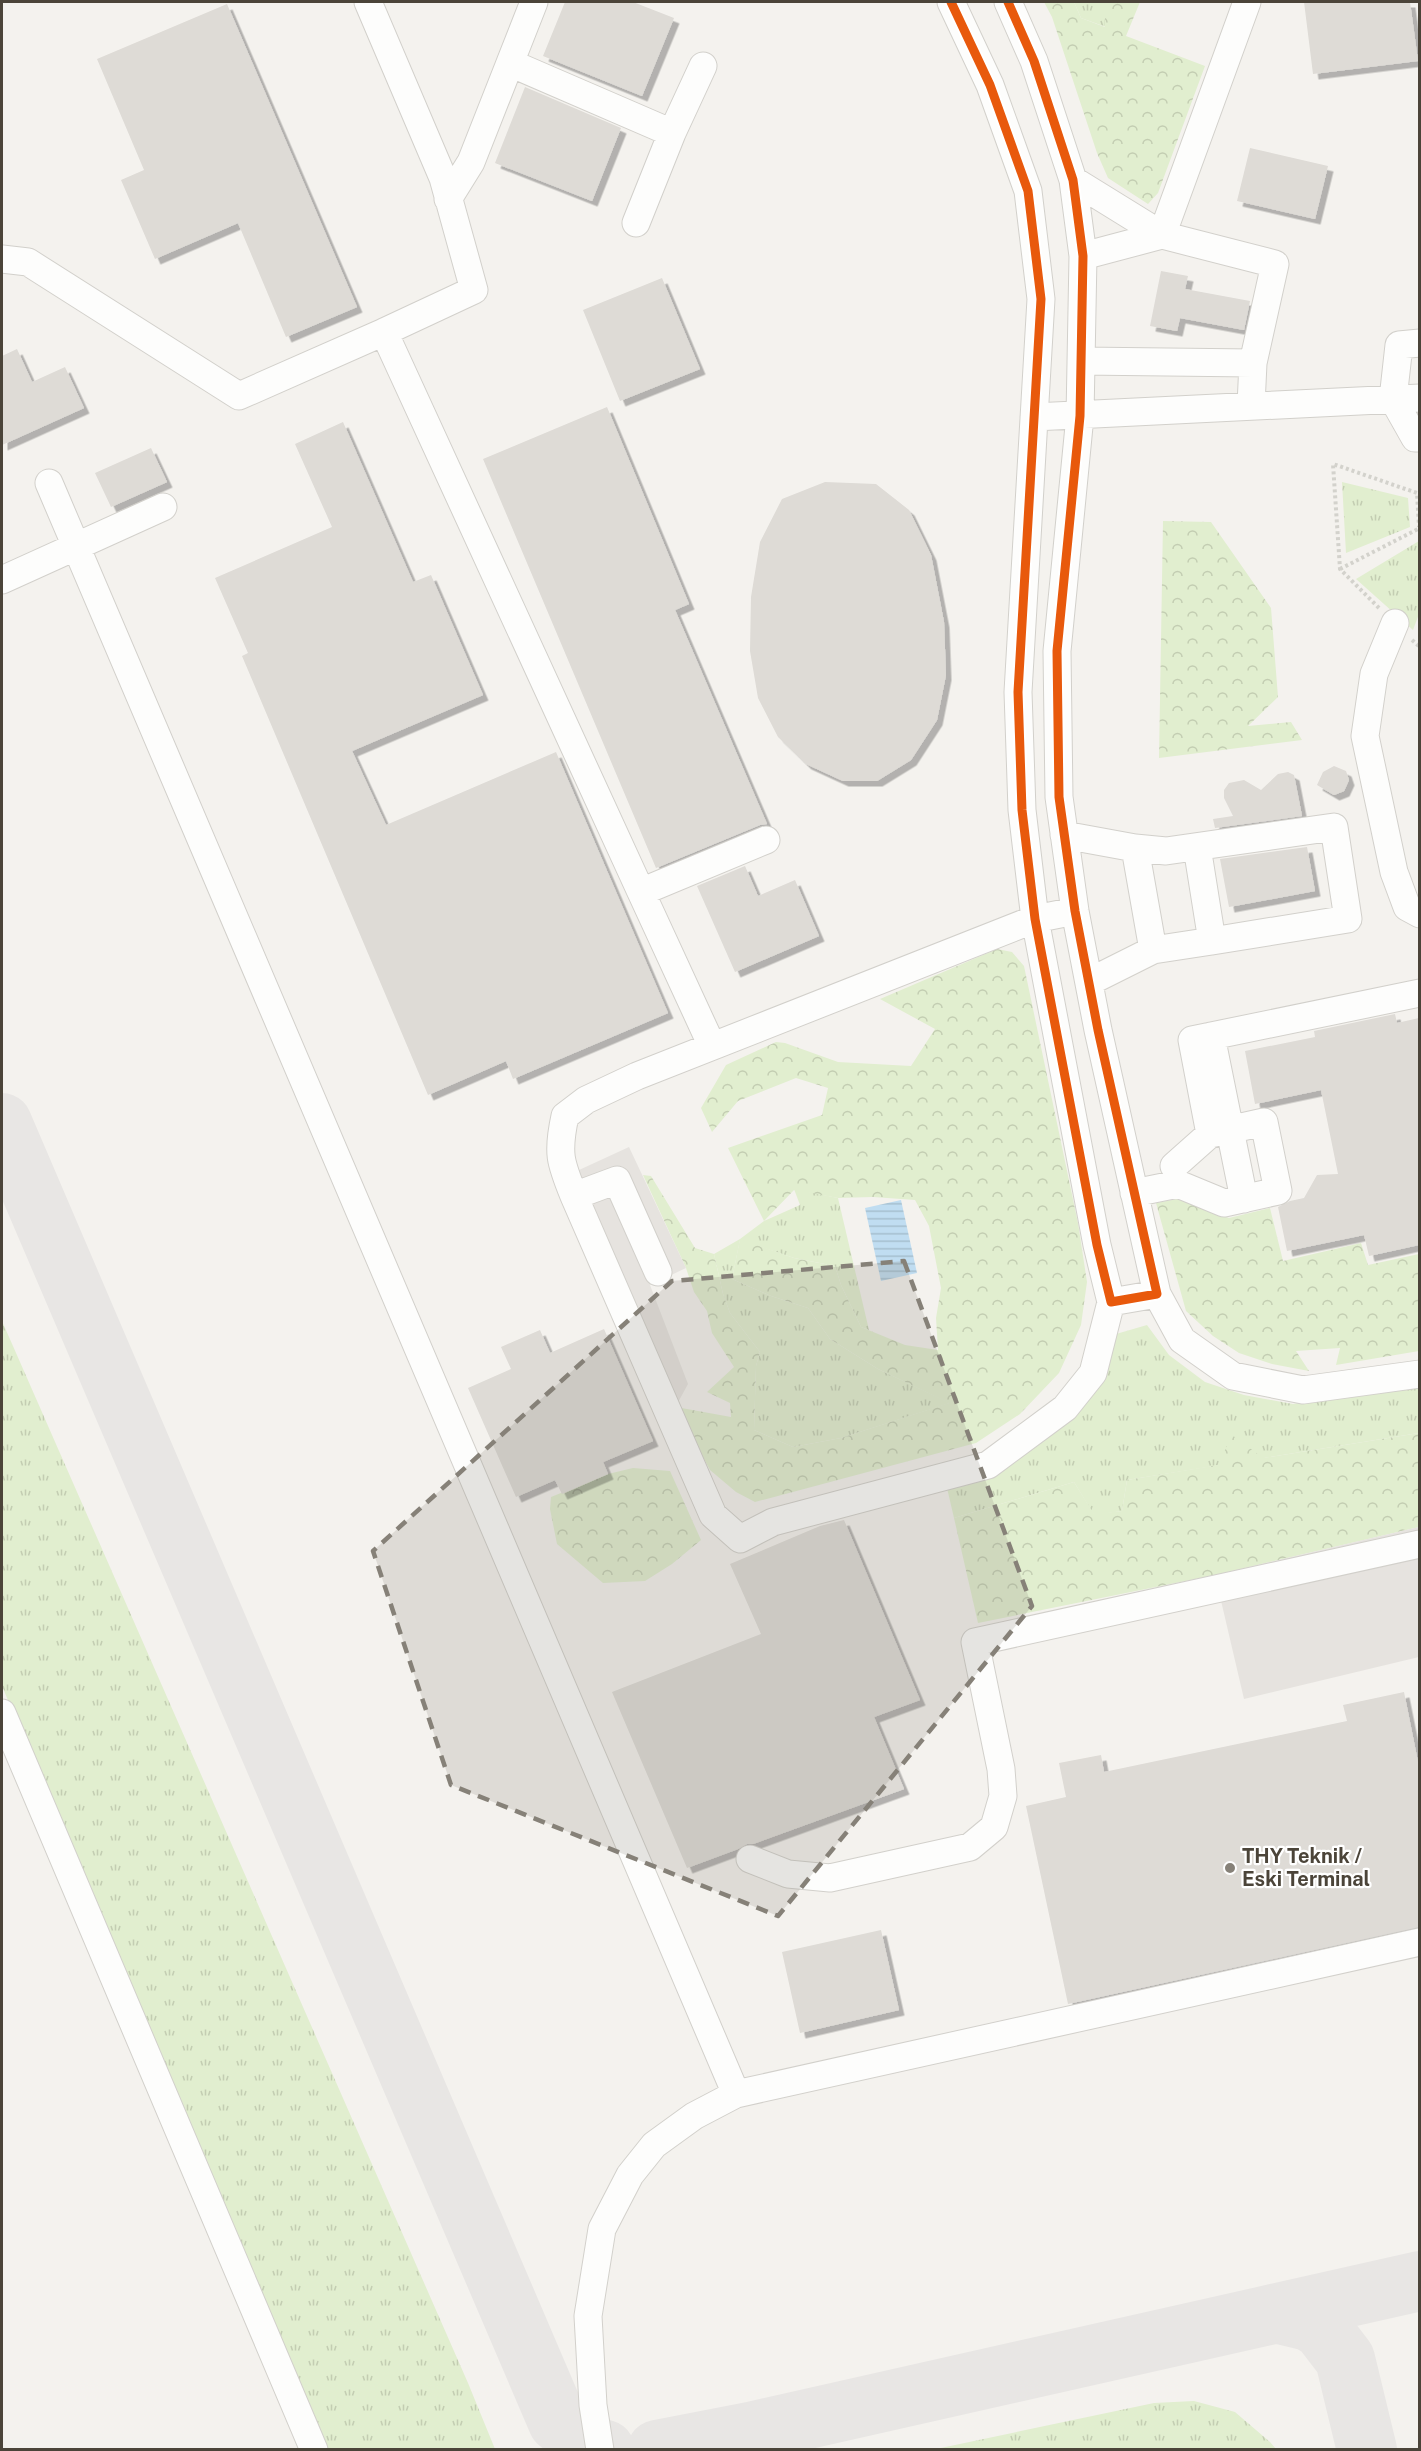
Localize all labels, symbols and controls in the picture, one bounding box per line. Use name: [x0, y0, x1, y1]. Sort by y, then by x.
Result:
place label: THY Teknik / Eski Terminal: [1242, 1844, 1370, 1891]
marker: THY Teknik / Eski Terminal: [1223, 1861, 1237, 1875]

